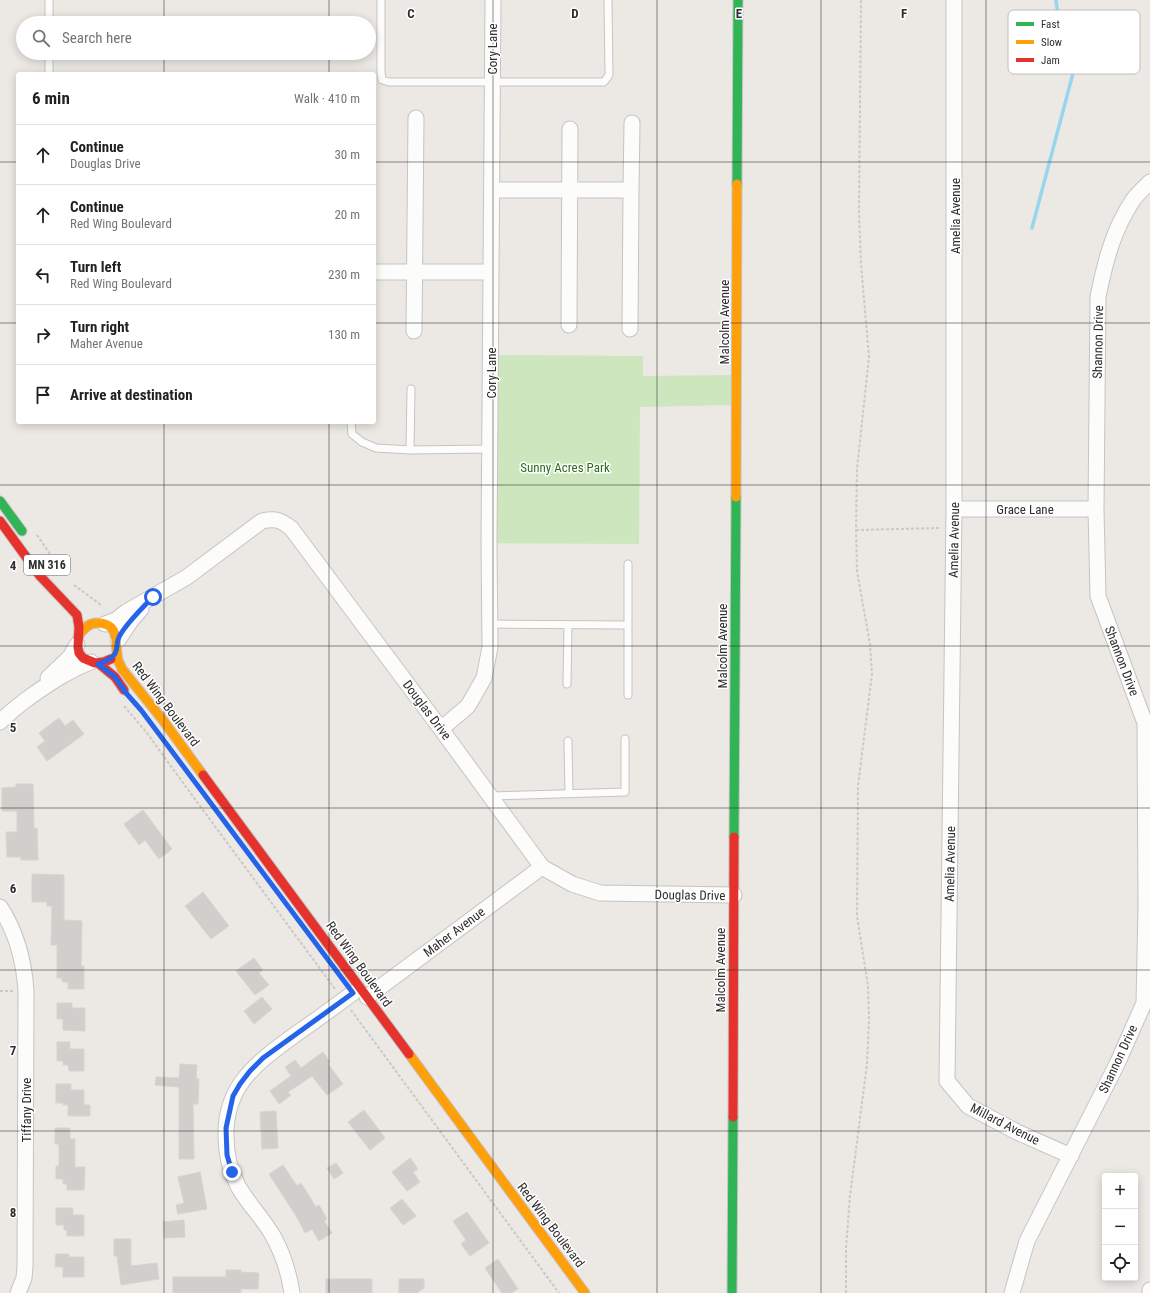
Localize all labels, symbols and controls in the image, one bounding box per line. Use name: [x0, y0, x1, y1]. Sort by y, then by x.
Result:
text: C: [407, 6, 415, 21]
text: D: [571, 6, 579, 21]
text: E: [736, 6, 743, 21]
text: F: [901, 6, 907, 21]
legend: [1008, 10, 1140, 74]
search box: [16, 16, 376, 60]
text: Fast: [1041, 18, 1060, 31]
street label: Cory Lane: [485, 23, 500, 75]
icon: search: [30, 27, 52, 49]
text: Search here: [62, 29, 132, 47]
text: Slow: [1041, 36, 1062, 49]
text: Jam: [1041, 54, 1060, 67]
text: 6 min: [32, 88, 70, 108]
text: Walk · 410 m: [294, 91, 360, 106]
text: Continue: [70, 138, 124, 156]
icon: ahead: [32, 144, 54, 166]
text: 30 m: [334, 147, 360, 162]
text: Douglas Drive: [70, 156, 141, 171]
street label: Amelia Avenue: [948, 178, 963, 254]
text: Continue: [70, 198, 124, 216]
icon: ahead: [32, 204, 54, 226]
text: 20 m: [334, 207, 360, 222]
text: Red Wing Boulevard: [70, 216, 172, 231]
text: Turn left: [70, 258, 121, 276]
icon: left: [32, 264, 54, 286]
text: 230 m: [328, 267, 360, 282]
text: Red Wing Boulevard: [70, 276, 172, 291]
street label: Malcolm Avenue: [717, 280, 732, 364]
street label: Shannon Drive: [1090, 305, 1106, 379]
text: Turn right: [70, 318, 129, 336]
icon: right: [32, 324, 54, 346]
text: 130 m: [328, 327, 360, 342]
text: Maher Avenue: [70, 336, 143, 351]
street label: Cory Lane: [484, 347, 499, 399]
icon: arrive: [32, 384, 54, 406]
text: Arrive at destination: [70, 386, 193, 404]
park label: Sunny Acres Park: [520, 460, 610, 475]
street label: Amelia Avenue: [946, 502, 962, 578]
street label: Grace Lane: [996, 502, 1054, 517]
road number: MN 316: [24, 555, 70, 575]
text: 4: [10, 558, 17, 573]
route start: [144, 588, 162, 606]
street label: Malcolm Avenue: [715, 604, 730, 688]
street label: Shannon Drive: [1102, 624, 1142, 698]
street label: Red Wing Boulevard: [129, 659, 203, 749]
street label: Douglas Drive: [400, 677, 454, 743]
text: 5: [10, 720, 17, 735]
street label: Amelia Avenue: [942, 826, 958, 902]
text: 6: [10, 881, 17, 896]
street label: Douglas Drive: [655, 887, 725, 903]
street label: Maher Avenue: [420, 904, 488, 960]
street label: Red Wing Boulevard: [323, 918, 395, 1010]
street label: Malcolm Avenue: [713, 928, 728, 1012]
street label: Shannon Drive: [1096, 1022, 1140, 1096]
text: 7: [10, 1043, 17, 1058]
street label: Tiffany Drive: [19, 1078, 34, 1142]
street label: Millard Avenue: [968, 1100, 1042, 1148]
route end: [223, 1163, 241, 1181]
map controls: [1102, 1173, 1138, 1281]
button: +: [1102, 1173, 1138, 1209]
street label: Red Wing Boulevard: [514, 1180, 588, 1270]
text: 8: [10, 1205, 16, 1220]
button: −: [1102, 1209, 1138, 1245]
button: locate: [1102, 1245, 1138, 1281]

